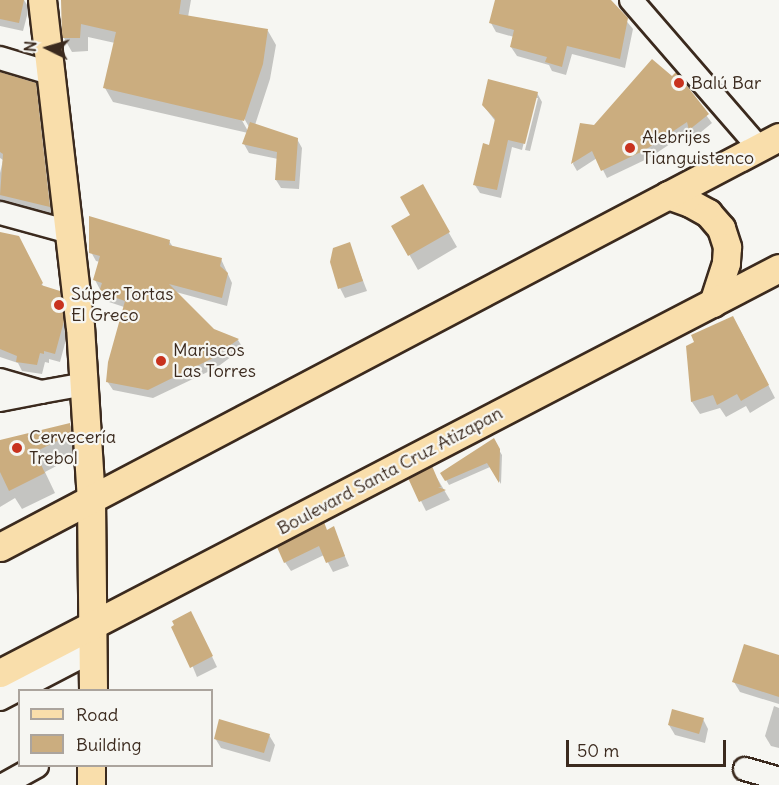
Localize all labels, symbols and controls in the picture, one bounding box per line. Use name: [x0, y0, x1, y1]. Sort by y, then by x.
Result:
north arrow: [18, 18, 78, 78]
text: N: [20, 40, 41, 53]
place label: Balú Bar: [691, 72, 761, 94]
marker: Balú Bar: [672, 76, 686, 90]
place label: Alebrijes Tianguistenco: [642, 127, 754, 170]
marker: Alebrijes Tianguistenco: [623, 141, 637, 155]
place label: Súper Tortas El Greco: [71, 284, 173, 326]
marker: Súper Tortas El Greco: [52, 298, 66, 312]
place label: Mariscos Las Torres: [173, 340, 256, 382]
marker: Mariscos Las Torres: [154, 354, 168, 368]
street label: Boulevard Santa Cruz Atizapan: [274, 402, 506, 540]
place label: Cervecería Trebol: [29, 427, 116, 470]
marker: Cervecería Trebol: [10, 441, 24, 455]
legend: [18, 689, 213, 767]
text: Road: [76, 703, 118, 726]
scale bar: [569, 728, 730, 766]
text: Building: [76, 733, 141, 756]
text: 50 m: [577, 739, 619, 762]

